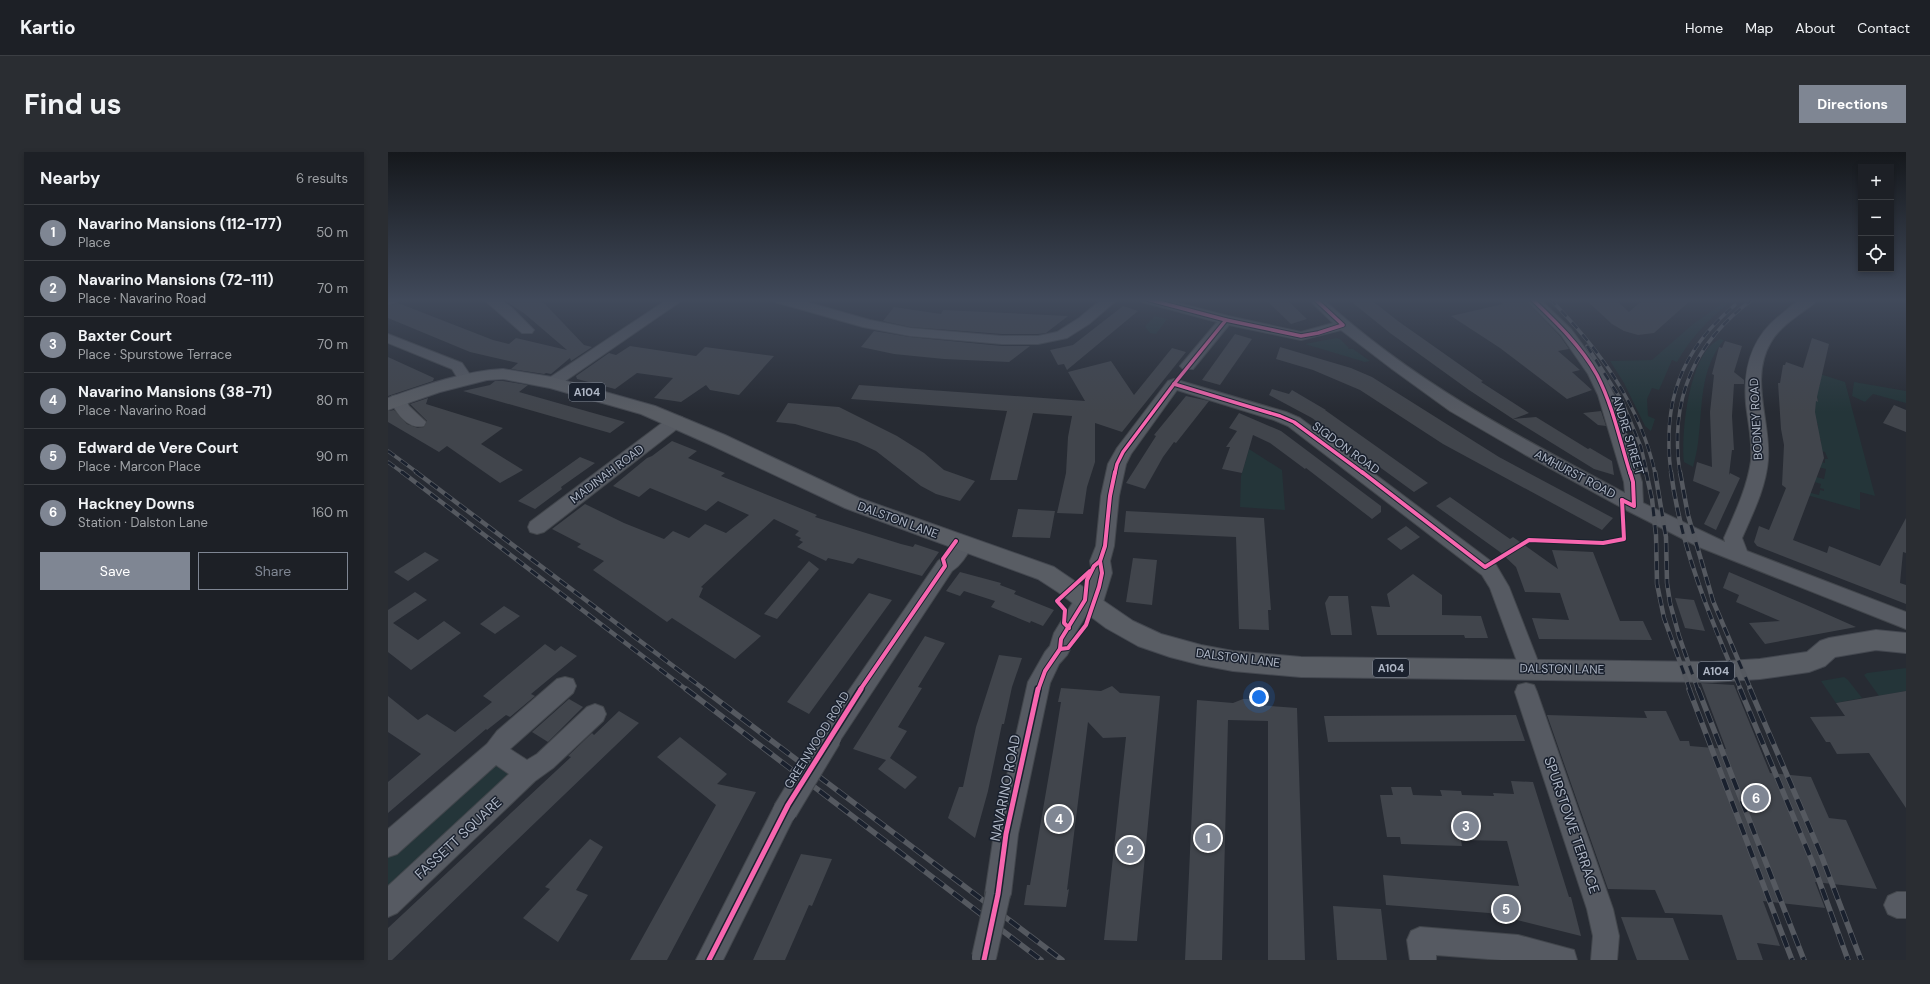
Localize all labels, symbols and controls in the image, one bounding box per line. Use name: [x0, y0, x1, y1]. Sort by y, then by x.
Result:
text: Kartio: [20, 15, 76, 40]
text: Home: [1685, 19, 1723, 37]
text: Map: [1745, 19, 1773, 37]
text: About: [1795, 19, 1835, 37]
text: Contact: [1857, 19, 1910, 37]
button: Directions: [1799, 85, 1906, 123]
text: Find us: [24, 86, 122, 123]
map controls: [1858, 164, 1894, 272]
button: +: [1858, 164, 1894, 200]
text: Nearby: [40, 167, 100, 189]
text: 6 results: [296, 170, 348, 187]
button: −: [1858, 200, 1894, 236]
text: Navarino Mansions (112-177): [78, 214, 282, 234]
text: 1: [51, 224, 55, 241]
text: 50 m: [316, 224, 348, 241]
text: Place: [78, 234, 110, 251]
button: locate: [1858, 236, 1894, 272]
text: Navarino Mansions (72-111): [78, 270, 274, 290]
text: 2: [49, 280, 57, 297]
text: 70 m: [317, 280, 348, 297]
text: Place · Navarino Road: [78, 290, 206, 307]
text: Baxter Court: [78, 326, 172, 346]
text: 3: [49, 336, 57, 353]
text: 70 m: [317, 336, 348, 353]
text: Place · Spurstowe Terrace: [78, 346, 232, 363]
street label: BODNEY ROAD: [1746, 378, 1766, 460]
text: Navarino Mansions (38-71): [78, 382, 272, 402]
road number: A104: [569, 383, 605, 401]
text: 4: [49, 392, 57, 409]
text: 80 m: [316, 392, 348, 409]
street label: ANDRE STREET: [1608, 393, 1648, 477]
text: Place · Navarino Road: [78, 402, 206, 419]
street label: SIGDON ROAD: [1309, 418, 1383, 478]
text: Edward de Vere Court: [78, 438, 238, 458]
street label: MADINAH ROAD: [567, 441, 647, 507]
street label: AMHURST ROAD: [1532, 446, 1618, 502]
text: 5: [49, 448, 57, 465]
text: 90 m: [316, 448, 348, 465]
text: Place · Marcon Place: [78, 458, 201, 475]
text: Hackney Downs: [78, 494, 195, 514]
street label: DALSTON LANE: [855, 498, 941, 542]
text: 6: [49, 504, 57, 521]
text: 160 m: [312, 504, 348, 521]
text: Station · Dalston Lane: [78, 514, 208, 531]
button: Save: [40, 552, 190, 590]
button: Share: [198, 552, 348, 590]
street label: DALSTON LANE: [1195, 645, 1281, 671]
road number: A104: [1373, 659, 1409, 677]
street label: DALSTON LANE: [1519, 660, 1605, 678]
road number: A104: [1698, 662, 1734, 680]
your location: [1249, 687, 1269, 707]
street label: GREENWOOD ROAD: [781, 688, 853, 792]
street label: NAVARINO ROAD: [986, 733, 1024, 843]
street label: SPURSTOWE TERRACE: [1540, 754, 1604, 896]
pin: 6: [1743, 783, 1769, 813]
street label: FASSETT SQUARE: [411, 793, 505, 883]
pin: 4: [1046, 804, 1072, 834]
pin: 3: [1453, 811, 1479, 841]
pin: 1: [1195, 823, 1221, 853]
pin: 2: [1117, 835, 1143, 865]
pin: 5: [1493, 894, 1519, 924]

